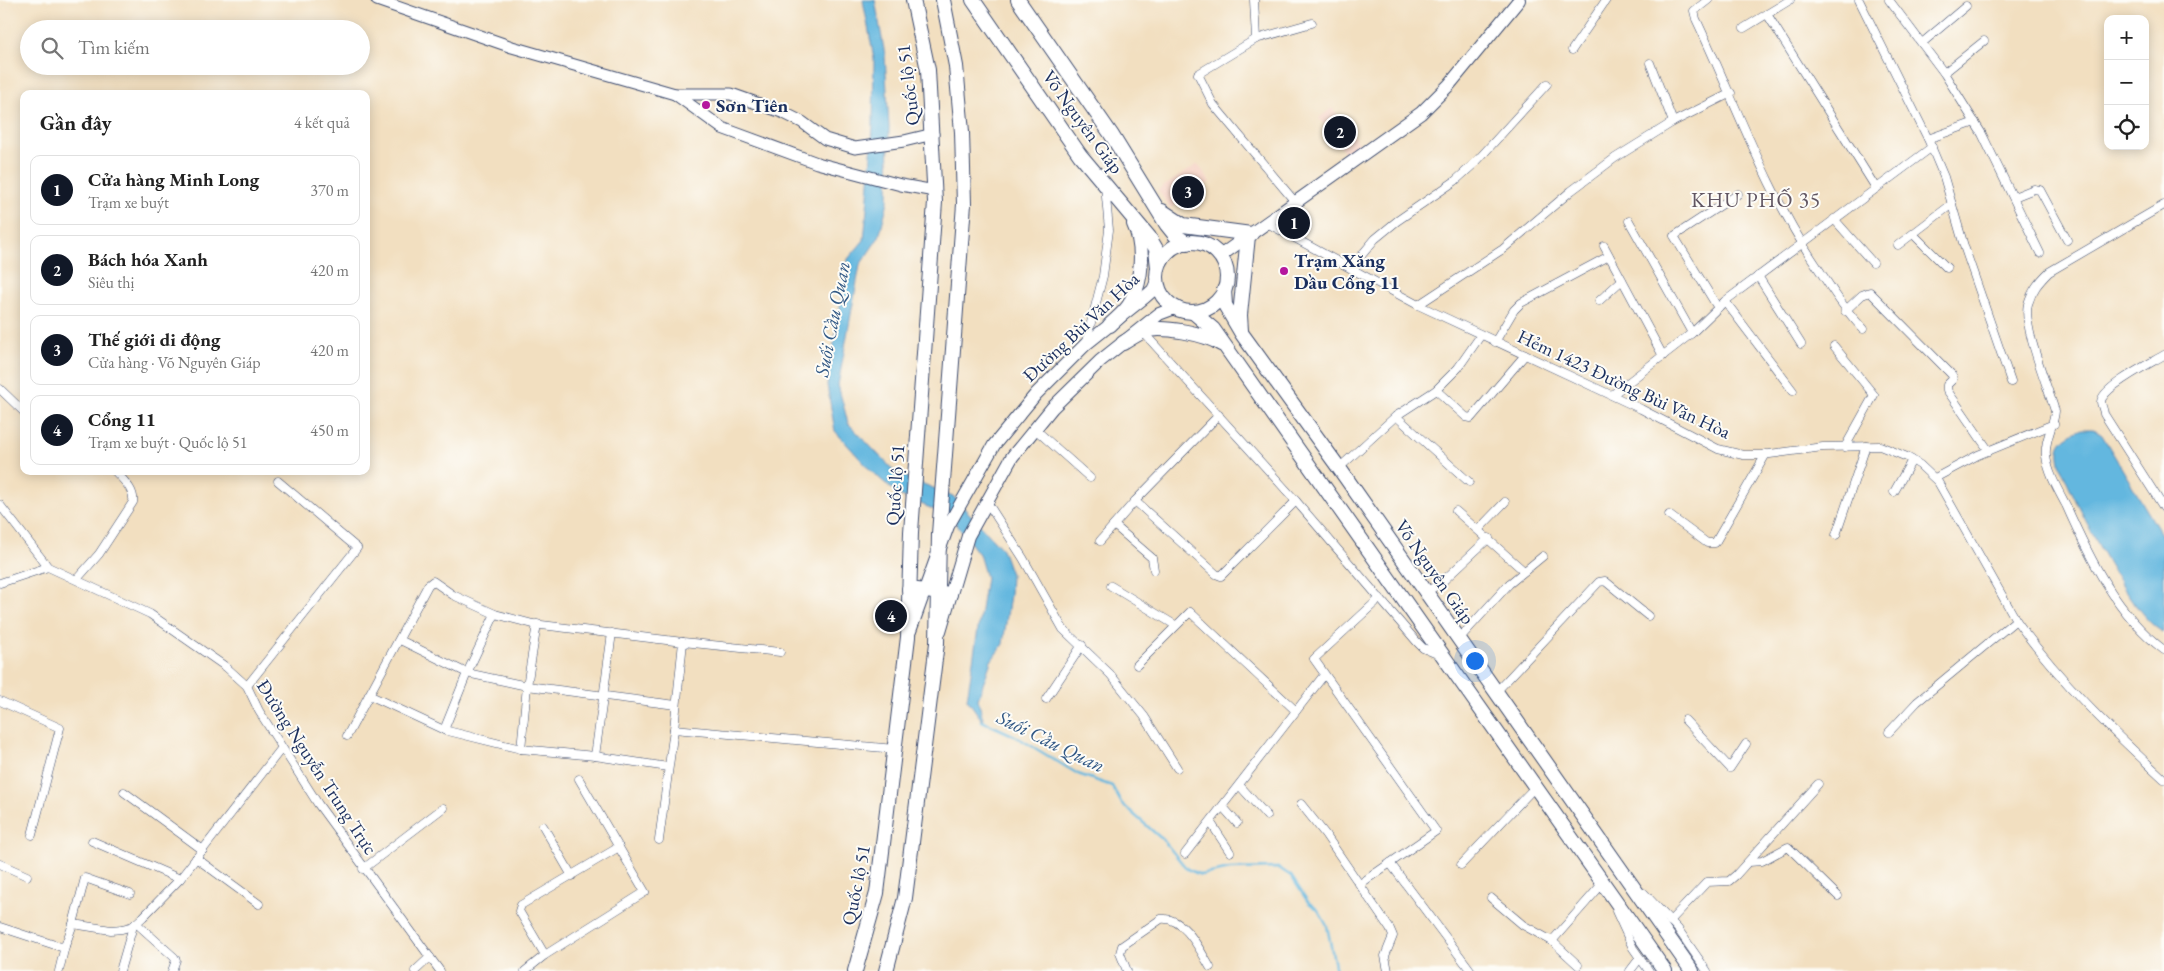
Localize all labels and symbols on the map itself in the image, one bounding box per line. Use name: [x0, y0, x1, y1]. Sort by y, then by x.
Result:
street label: Quốc lộ 51: [891, 43, 925, 127]
street label: Võ Nguyên Giáp: [1037, 65, 1129, 179]
place label: Sơn Tiên: [716, 93, 789, 118]
marker: Sơn Tiên: [700, 99, 712, 111]
pin: 2: [1324, 113, 1356, 151]
pin: 3: [1172, 173, 1204, 211]
district label: KHU PHỐ 35: [1691, 186, 1821, 213]
pin: 1: [1278, 204, 1310, 242]
place label: Trạm Xăng Dầu Cổng 11: [1294, 248, 1400, 295]
water label: Suối Cầu Quan: [808, 259, 856, 380]
marker: Trạm Xăng Dầu Cổng 11: [1278, 265, 1290, 277]
street label: Đường Bùi Văn Hòa: [1017, 266, 1145, 387]
street label: Hẻm 1423 Đường Bùi Văn Hòa: [1513, 324, 1735, 445]
street label: Quốc lộ 51: [880, 443, 910, 527]
street label: Võ Nguyên Giáp: [1390, 515, 1480, 629]
pin: 4: [875, 597, 907, 635]
your location: [1462, 648, 1488, 674]
street label: Đường Nguyễn Trung Trực: [251, 675, 383, 860]
water label: Suối Cầu Quan: [992, 703, 1109, 778]
street label: Quốc lộ 51: [836, 843, 876, 927]

